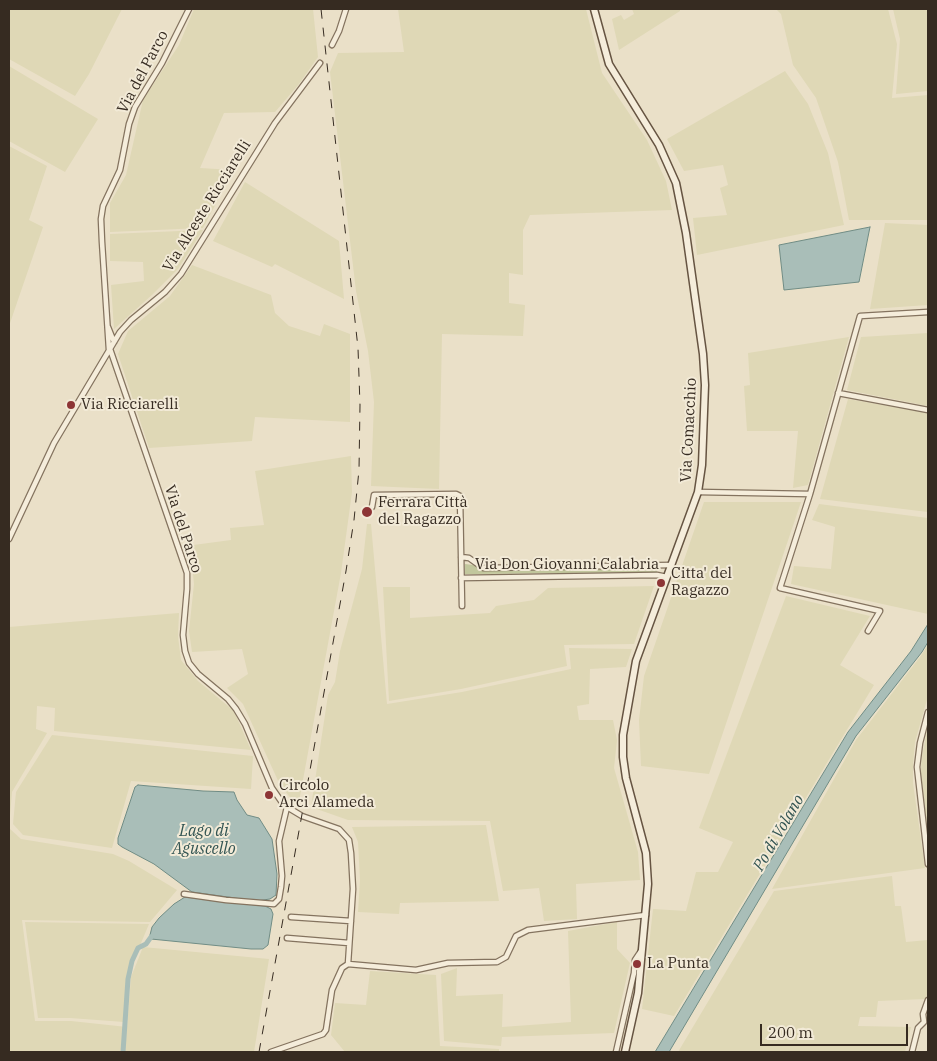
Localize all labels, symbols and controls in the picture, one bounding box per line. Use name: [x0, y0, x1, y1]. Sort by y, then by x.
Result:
street label: Via del Parco: [114, 27, 172, 117]
street label: Via Alceste Ricciarelli: [159, 137, 255, 275]
street label: Via Comacchio: [677, 377, 701, 483]
place label: Via Ricciarelli: [81, 396, 179, 414]
marker: Via Ricciarelli: [65, 399, 77, 411]
street label: Via del Parco: [160, 483, 206, 575]
place label: Ferrara Città del Ragazzo: [378, 494, 468, 529]
marker: Ferrara Città del Ragazzo: [360, 505, 374, 519]
street label: Via Don Giovanni Calabria: [475, 556, 659, 574]
place label: Citta' del Ragazzo: [671, 565, 732, 600]
marker: Citta' del Ragazzo: [655, 577, 667, 589]
place label: Circolo Arci Alameda: [279, 777, 375, 812]
marker: Circolo Arci Alameda: [263, 789, 275, 801]
water label: Po di Volano: [750, 792, 808, 874]
water label: Lago di Aguscello: [172, 821, 236, 859]
place label: La Punta: [647, 955, 709, 973]
marker: La Punta: [631, 958, 643, 970]
scale bar: [762, 1014, 910, 1046]
text: 200 m: [768, 1023, 813, 1042]

